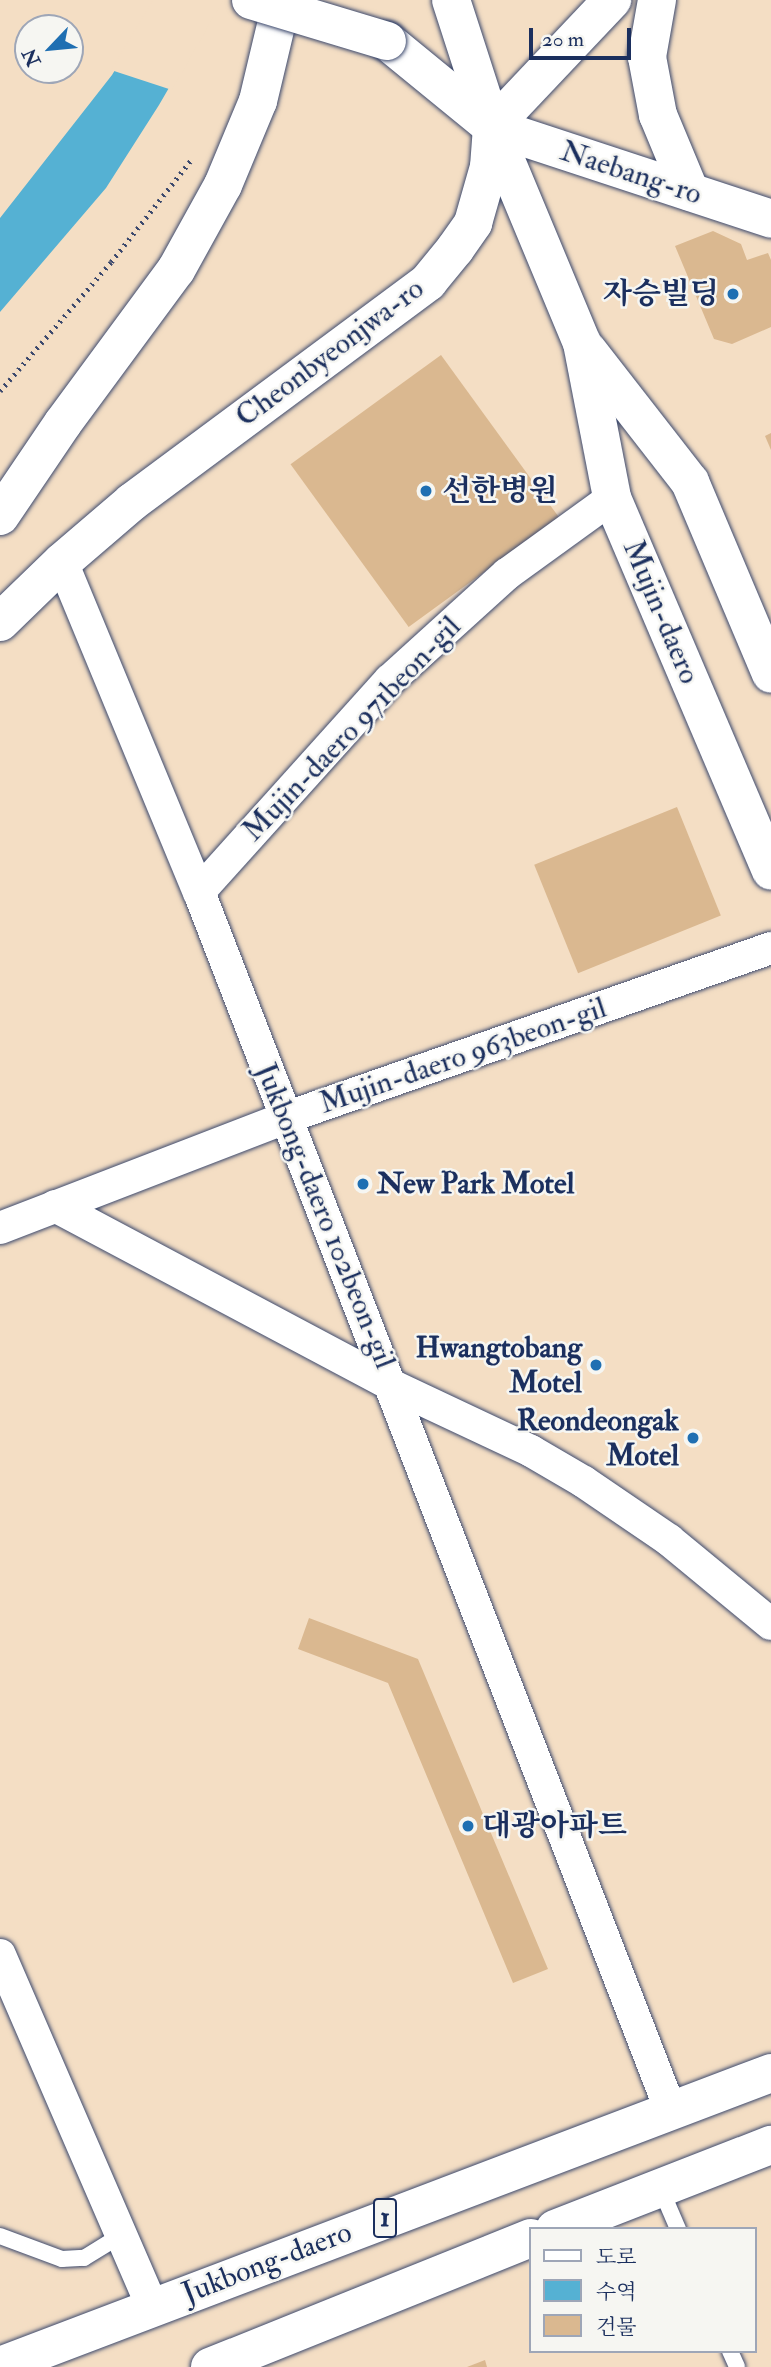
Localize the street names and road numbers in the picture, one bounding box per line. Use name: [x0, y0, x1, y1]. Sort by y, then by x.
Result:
street label: Naebang-ro: [556, 133, 706, 213]
street label: Cheonbyeonjwa-ro: [229, 271, 431, 435]
street label: Mujin-daero: [615, 535, 707, 689]
street label: Mujin-daero 971beon-gil: [235, 609, 469, 849]
street label: Mujin-daero 963beon-gil: [315, 990, 611, 1122]
street label: Jukbong-daero 102beon-gil: [247, 1058, 403, 1374]
road number: 1: [373, 2194, 397, 2242]
street label: Jukbong-daero: [177, 2214, 357, 2312]

